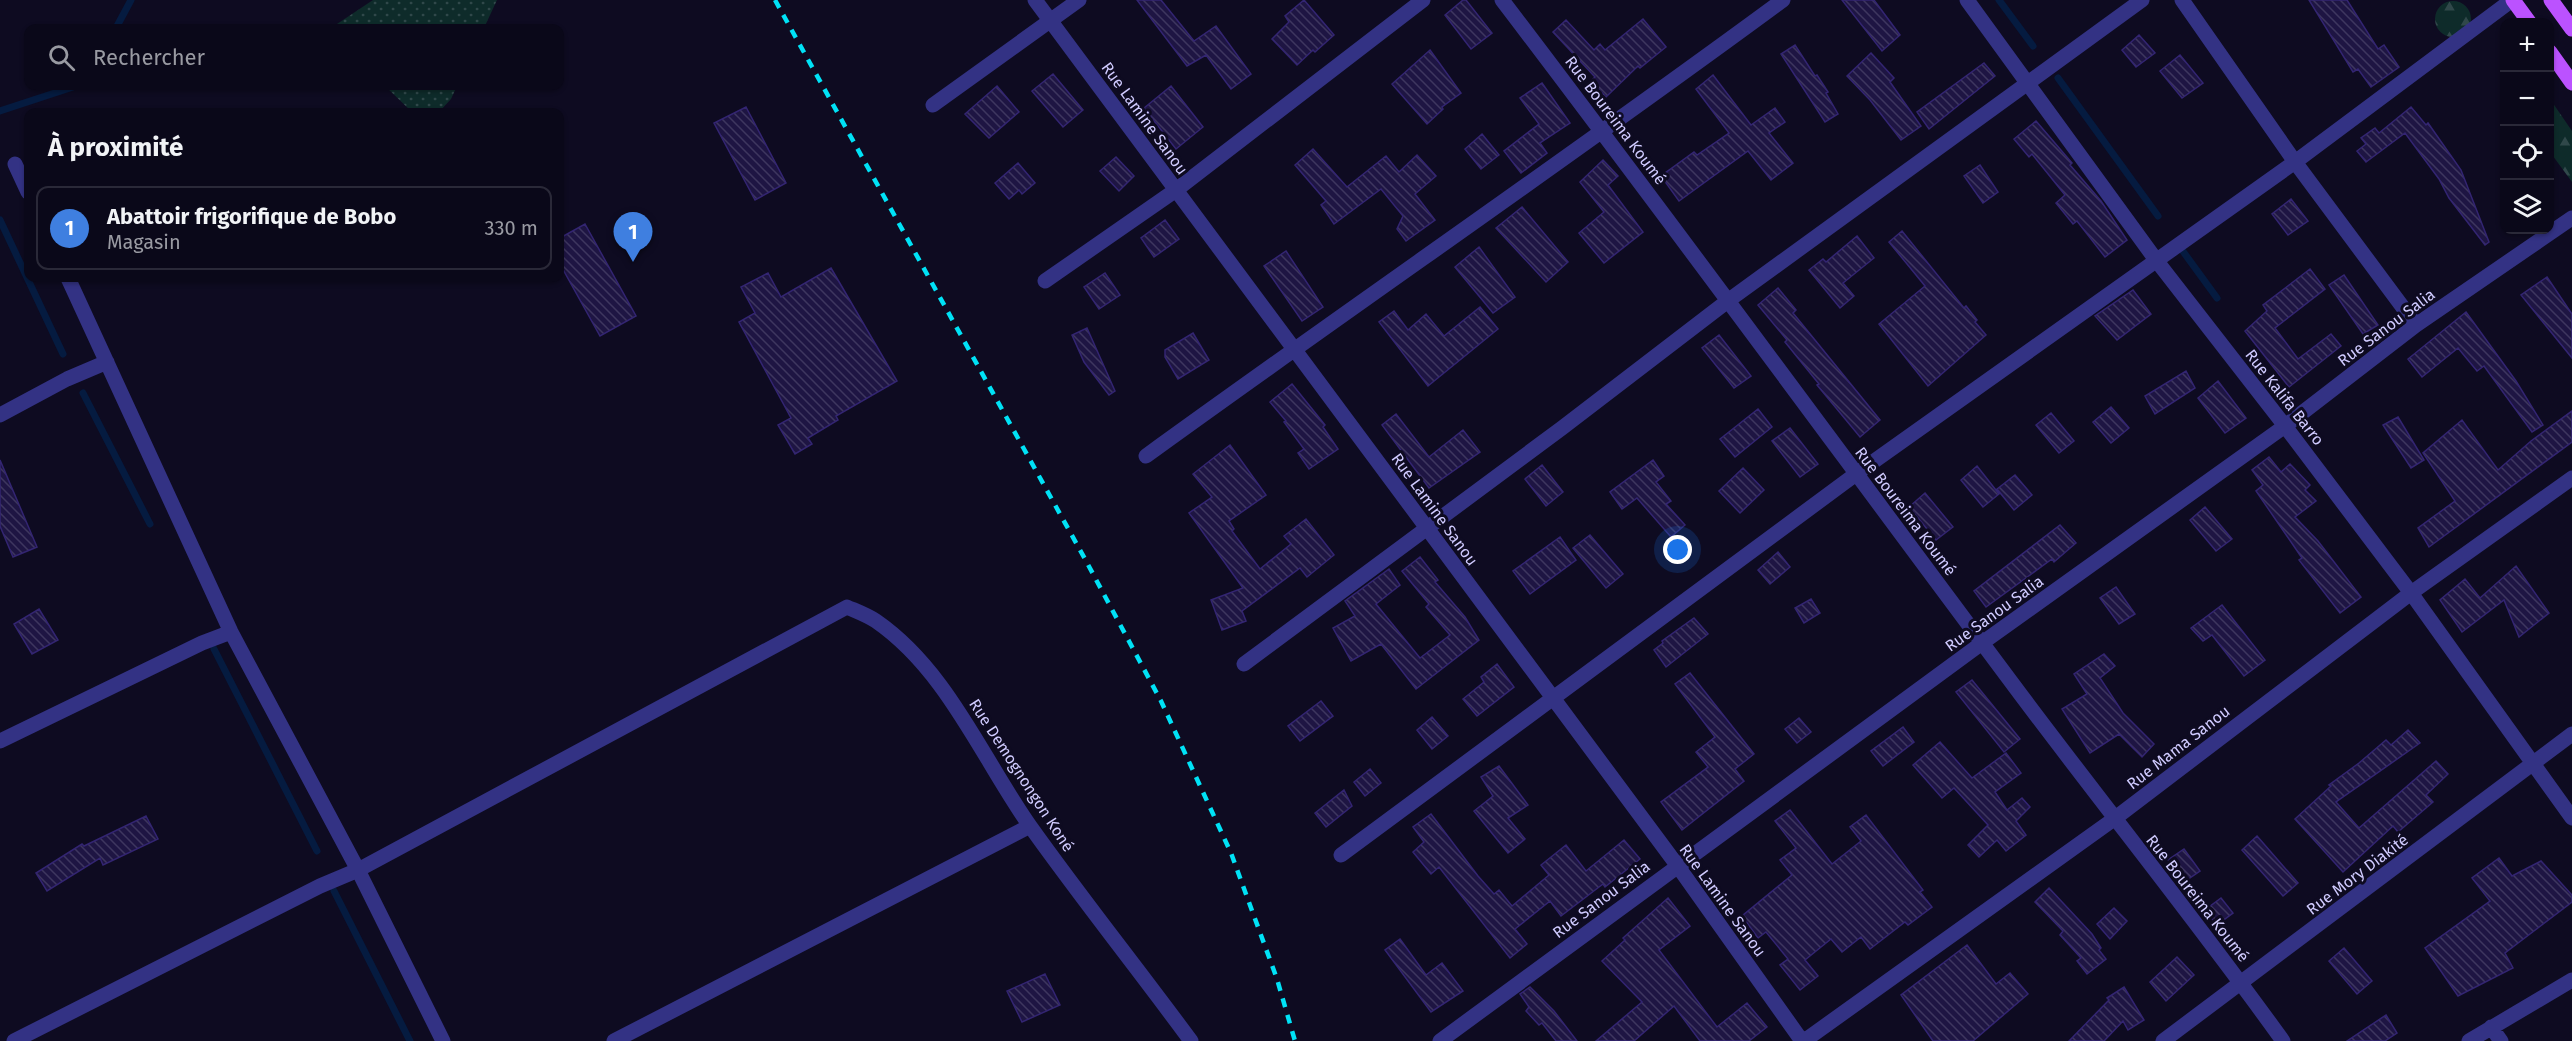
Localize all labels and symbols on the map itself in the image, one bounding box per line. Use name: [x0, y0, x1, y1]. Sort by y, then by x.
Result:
street label: Rue Boureima Koumé: [1561, 52, 1670, 188]
street label: Rue Lamine Sanou: [1097, 58, 1192, 178]
pin: 1: [614, 212, 652, 262]
street label: Rue Sanou Salia: [2334, 285, 2439, 370]
street label: Rue Kalifa Barro: [2241, 346, 2328, 449]
street label: Rue Boureima Koumé: [1851, 443, 1960, 579]
street label: Rue Lamine Sanou: [1387, 449, 1482, 569]
your location: [1663, 535, 1692, 564]
street label: Rue Sanou Salia: [1941, 571, 2047, 655]
street label: Rue Demognongon Koné: [965, 695, 1078, 855]
street label: Rue Mama Sanou: [2123, 701, 2233, 793]
street label: Rue Mory Diakité: [2303, 830, 2412, 919]
street label: Rue Boureima Koumé: [2142, 831, 2253, 966]
street label: Rue Lamine Sanou: [1675, 840, 1770, 960]
street label: Rue Sanou Salia: [1549, 857, 1654, 942]

